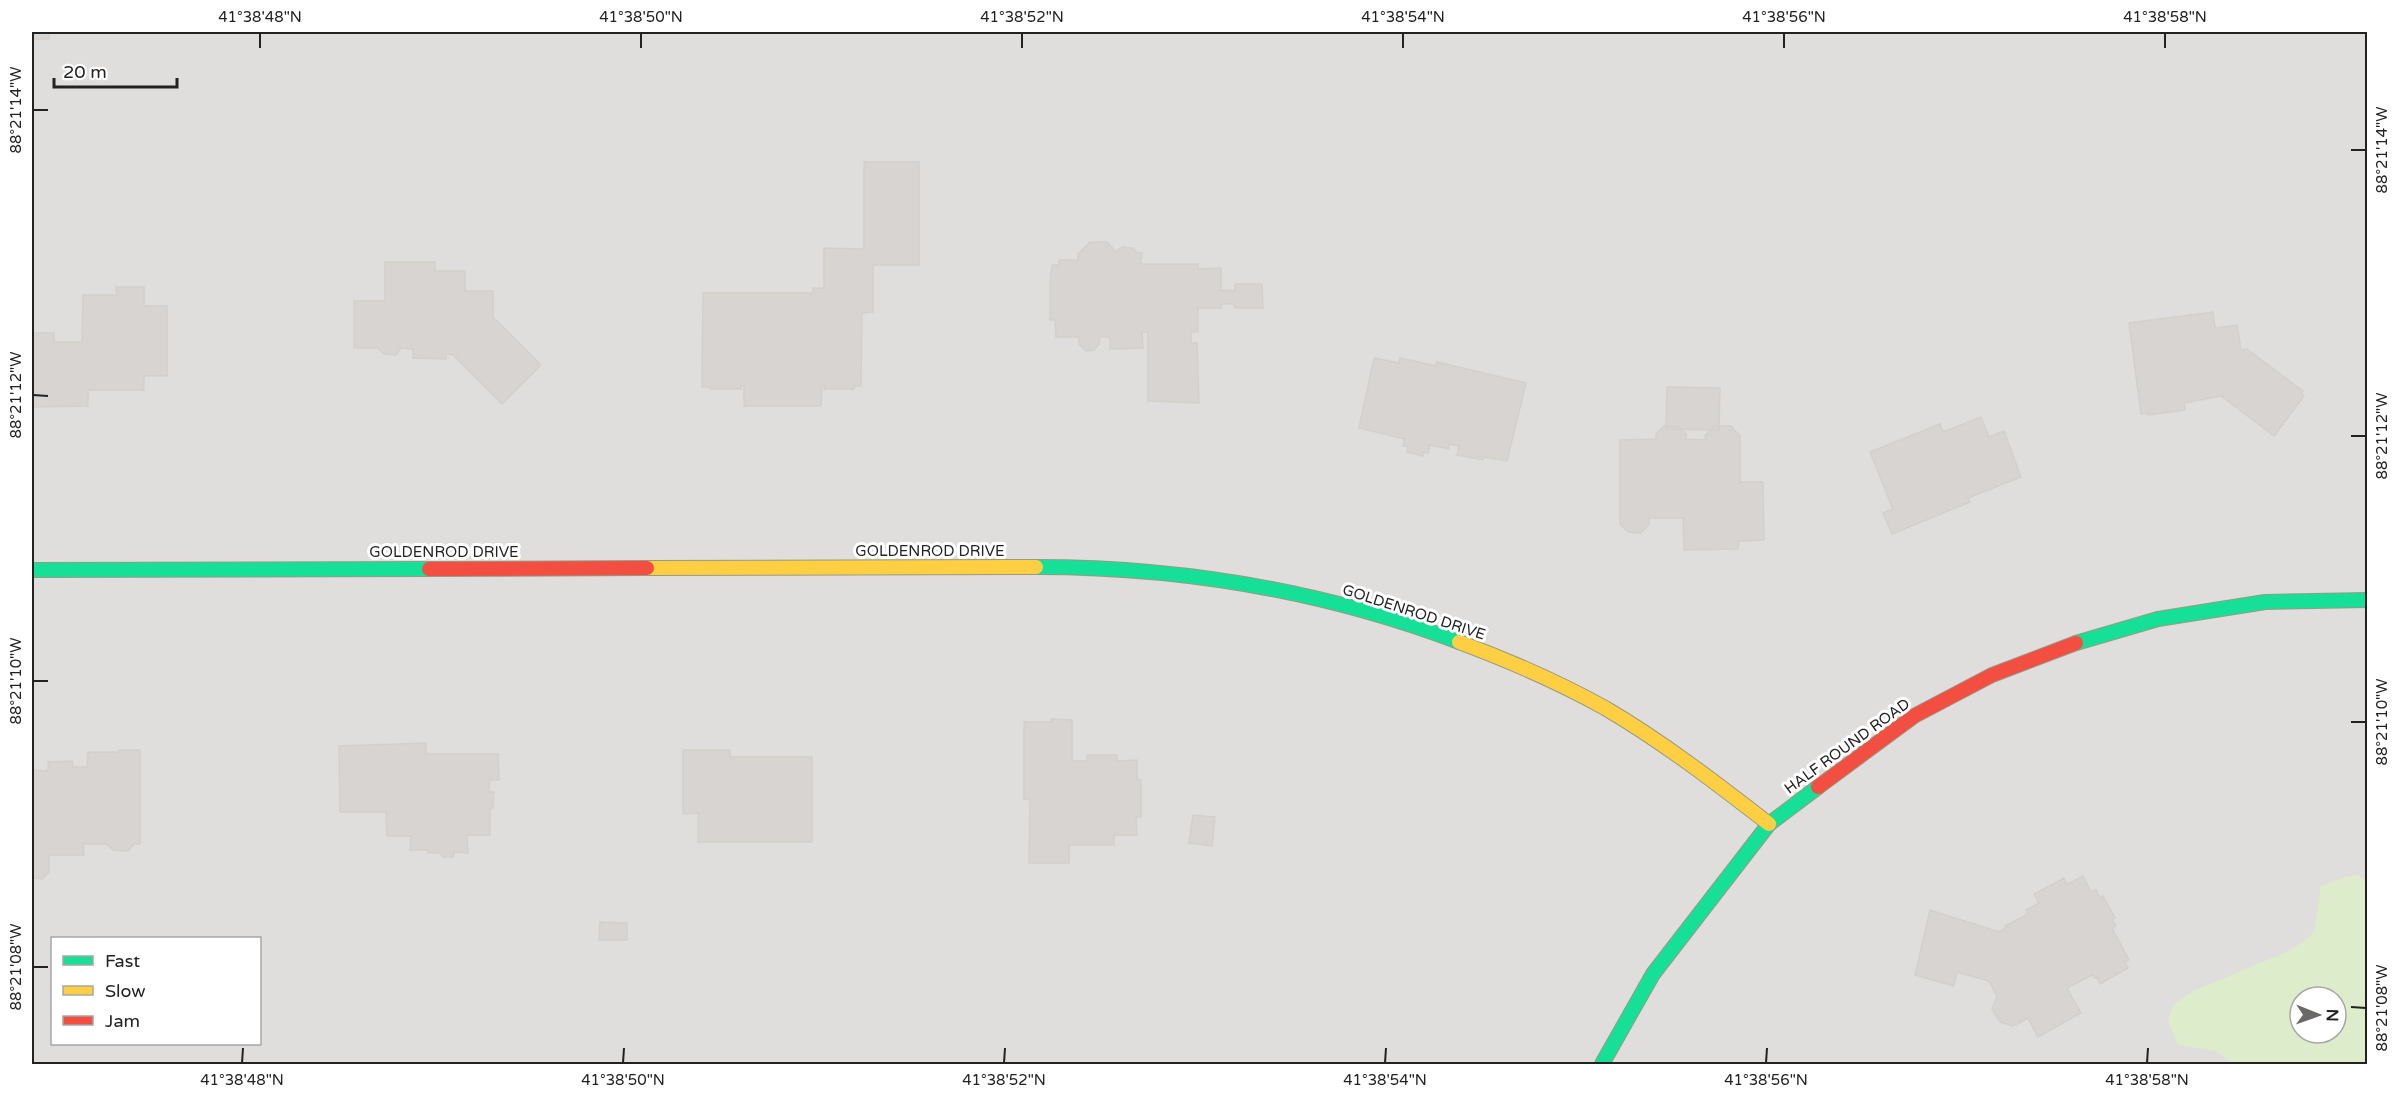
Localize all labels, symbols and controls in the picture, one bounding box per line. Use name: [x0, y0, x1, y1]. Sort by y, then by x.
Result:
text: 41°38'48"N: [218, 8, 302, 26]
text: 41°38'50"N: [599, 8, 683, 26]
text: 41°38'52"N: [980, 8, 1064, 26]
text: 41°38'54"N: [1361, 8, 1445, 26]
text: 41°38'56"N: [1742, 8, 1826, 26]
text: 41°38'58"N: [2123, 8, 2207, 26]
scale bar: [54, 51, 177, 89]
text: 20 m: [63, 61, 107, 83]
text: 88°21'14"W: [7, 67, 25, 153]
text: 88°21'14"W: [2373, 107, 2391, 193]
text: 88°21'12"W: [7, 352, 25, 438]
text: 88°21'12"W: [2373, 393, 2391, 479]
street label: GOLDENROD DRIVE: [855, 542, 1005, 560]
street label: GOLDENROD DRIVE: [369, 543, 519, 561]
street label: GOLDENROD DRIVE: [1340, 580, 1488, 644]
text: 88°21'10"W: [7, 638, 25, 724]
text: 88°21'10"W: [2373, 679, 2391, 765]
street label: HALF ROUND ROAD: [1781, 694, 1913, 798]
text: 88°21'08"W: [7, 924, 25, 1010]
legend: [51, 937, 261, 1045]
text: Fast: [105, 950, 140, 972]
text: 88°21'08"W: [2373, 965, 2391, 1051]
text: Slow: [105, 980, 146, 1002]
north arrow: [2288, 985, 2348, 1045]
text: N: [2322, 1009, 2342, 1022]
text: Jam: [105, 1010, 140, 1032]
text: 41°38'48"N: [200, 1071, 284, 1089]
text: 41°38'50"N: [581, 1071, 665, 1089]
text: 41°38'52"N: [962, 1071, 1046, 1089]
text: 41°38'54"N: [1343, 1071, 1427, 1089]
text: 41°38'56"N: [1724, 1071, 1808, 1089]
text: 41°38'58"N: [2105, 1071, 2189, 1089]

